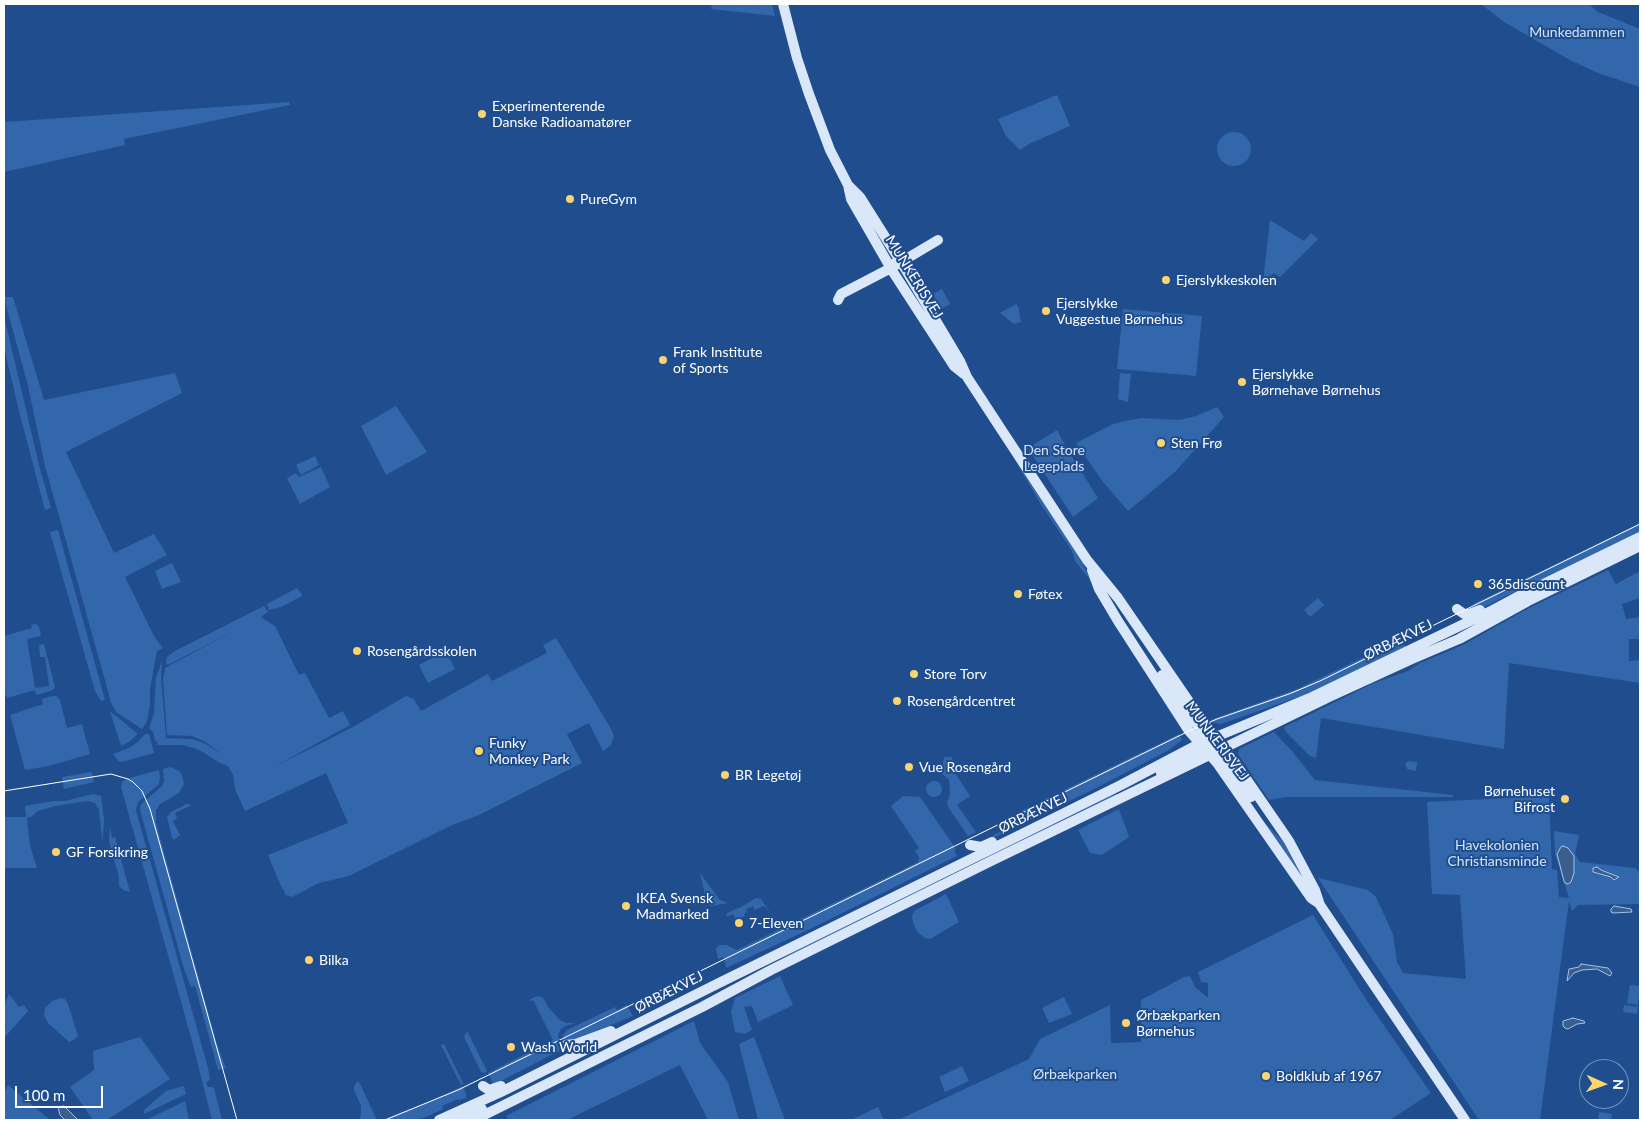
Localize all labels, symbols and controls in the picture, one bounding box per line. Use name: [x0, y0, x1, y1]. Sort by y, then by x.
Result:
park label: Munkedammen: [1529, 24, 1625, 40]
place label: Experimenterende Danske Radioamatører: [492, 98, 631, 130]
marker: Experimenterende Danske Radioamatører: [476, 108, 488, 120]
place label: PureGym: [580, 191, 637, 207]
marker: PureGym: [564, 193, 576, 205]
street label: MUNKERISVEJ: [882, 232, 946, 322]
place label: Ejerslykkeskolen: [1176, 272, 1277, 288]
marker: Ejerslykkeskolen: [1160, 274, 1172, 286]
place label: Ejerslykke Vuggestue Børnehus: [1056, 295, 1183, 328]
marker: Ejerslykke Vuggestue Børnehus: [1040, 305, 1052, 317]
place label: Frank Institute of Sports: [673, 344, 762, 377]
marker: Frank Institute of Sports: [657, 354, 669, 366]
place label: Ejerslykke Børnehave Børnehus: [1252, 366, 1381, 398]
marker: Ejerslykke Børnehave Børnehus: [1236, 376, 1248, 388]
place label: Sten Frø: [1171, 435, 1222, 451]
marker: Sten Frø: [1155, 437, 1167, 449]
park label: Den Store Legeplads: [1023, 442, 1085, 474]
place label: 365discount: [1488, 576, 1565, 592]
marker: 365discount: [1472, 578, 1484, 590]
place label: Føtex: [1028, 586, 1062, 602]
marker: Føtex: [1012, 588, 1024, 600]
street label: ØRBÆKVEJ: [1361, 616, 1435, 664]
place label: Rosengårdsskolen: [367, 643, 477, 659]
marker: Rosengårdsskolen: [351, 645, 363, 657]
place label: Store Torv: [924, 666, 987, 682]
marker: Store Torv: [908, 668, 920, 680]
place label: Rosengårdcentret: [907, 693, 1015, 709]
marker: Rosengårdcentret: [891, 695, 903, 707]
street label: MUNKERISVEJ: [1182, 698, 1252, 784]
place label: Funky Monkey Park: [489, 735, 570, 768]
marker: Funky Monkey Park: [473, 745, 485, 757]
place label: Vue Rosengård: [919, 759, 1011, 775]
marker: Vue Rosengård: [903, 761, 915, 773]
place label: BR Legetøj: [735, 767, 801, 783]
marker: BR Legetøj: [719, 769, 731, 781]
place label: Børnehuset Bifrost: [1484, 783, 1555, 816]
street label: ØRBÆKVEJ: [996, 789, 1070, 837]
marker: Børnehuset Bifrost: [1559, 793, 1571, 805]
park label: Havekolonien Christiansminde: [1447, 837, 1547, 870]
place label: GF Forsikring: [66, 844, 148, 860]
marker: GF Forsikring: [50, 846, 62, 858]
place label: IKEA Svensk Madmarked: [636, 890, 713, 922]
marker: IKEA Svensk Madmarked: [620, 900, 632, 912]
place label: 7-Eleven: [749, 915, 803, 931]
marker: 7-Eleven: [733, 917, 745, 929]
place label: Bilka: [319, 952, 349, 968]
marker: Bilka: [303, 954, 315, 966]
street label: ØRBÆKVEJ: [632, 968, 706, 1016]
place label: Ørbækparken Børnehus: [1136, 1007, 1220, 1040]
marker: Ørbækparken Børnehus: [1120, 1017, 1132, 1029]
place label: Wash World: [521, 1039, 597, 1055]
marker: Wash World: [505, 1041, 517, 1053]
north arrow: [1579, 1059, 1629, 1109]
park label: Ørbækparken: [1033, 1066, 1117, 1082]
place label: Boldklub af 1967: [1276, 1068, 1381, 1084]
marker: Boldklub af 1967: [1260, 1070, 1272, 1082]
scale bar: [18, 1076, 105, 1108]
text: N: [1610, 1079, 1627, 1090]
text: 100 m: [23, 1086, 65, 1104]

